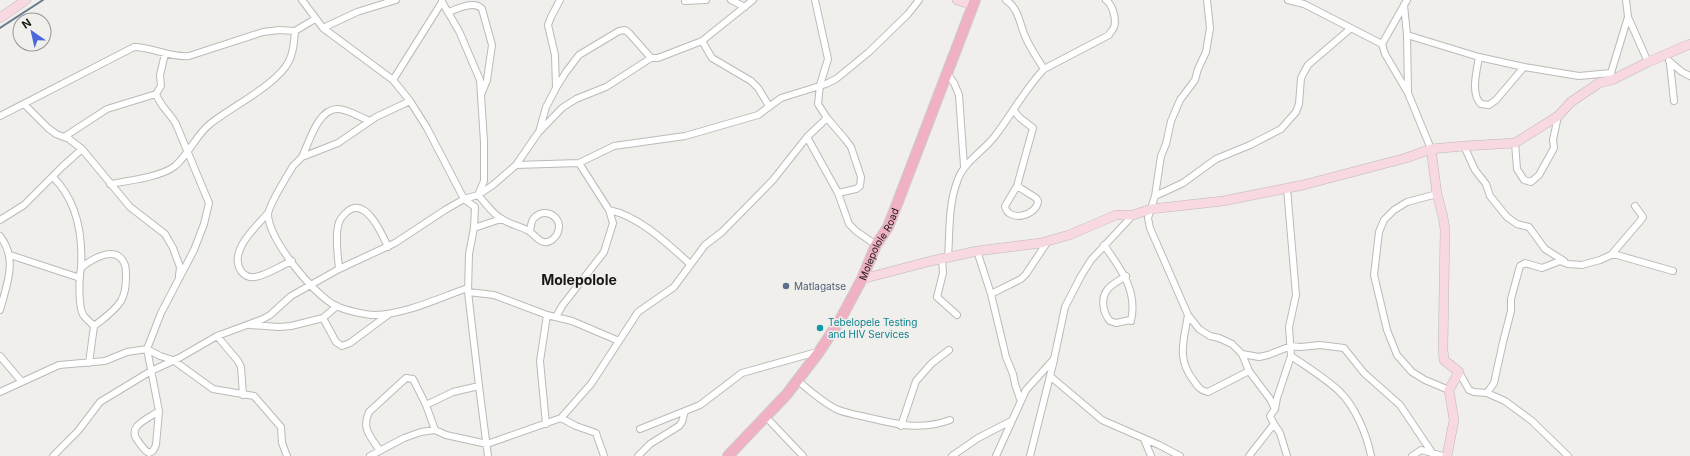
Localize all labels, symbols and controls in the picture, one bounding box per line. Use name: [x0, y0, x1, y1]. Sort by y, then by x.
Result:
north arrow: [12, 12, 52, 52]
text: N: [19, 16, 34, 32]
street label: Molepolole Road: [856, 206, 901, 282]
district label: Molepolole: [541, 271, 617, 288]
place label: Matlagatse: [794, 280, 846, 292]
marker: Matlagatse: [781, 281, 791, 291]
place label: Tebelopele Testing and HIV Services: [828, 316, 917, 340]
marker: Tebelopele Testing and HIV Services: [815, 323, 825, 333]

